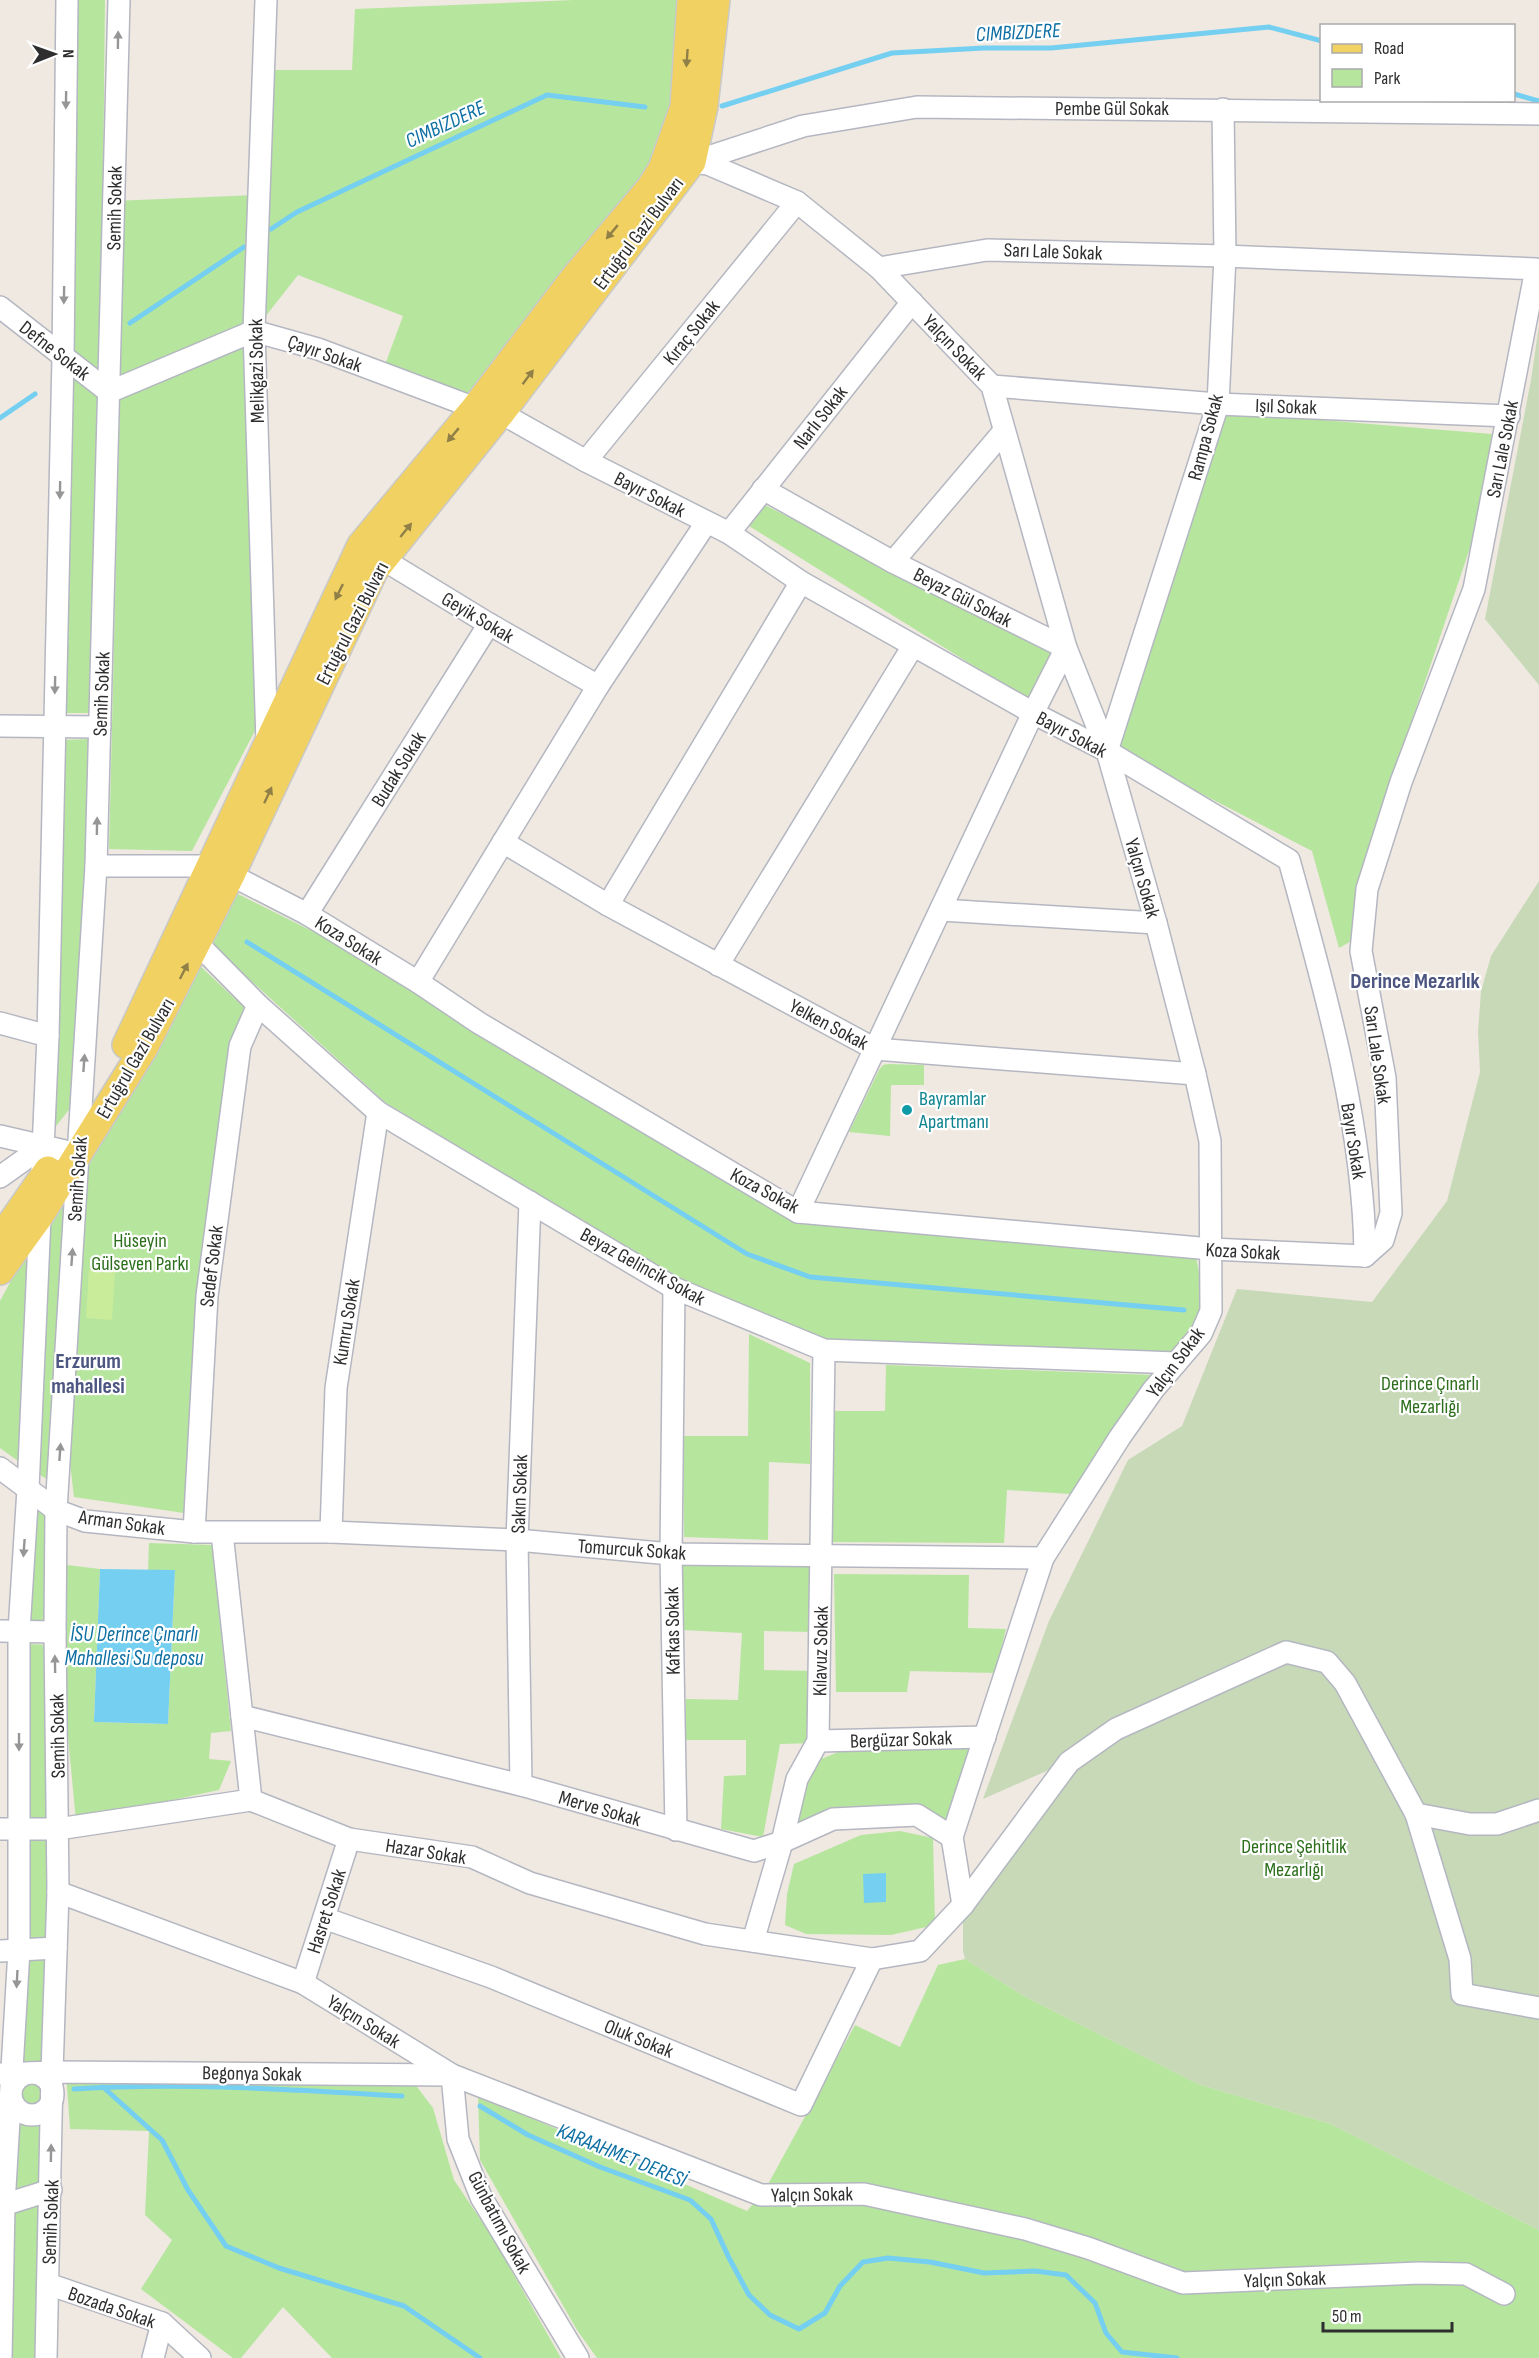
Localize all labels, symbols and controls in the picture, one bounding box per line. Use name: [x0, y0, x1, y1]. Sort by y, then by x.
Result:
water label: CIMBIZDERE: [975, 18, 1062, 47]
north arrow: [24, 24, 84, 84]
legend: [1320, 24, 1515, 102]
one-way arrow: [113, 30, 123, 49]
text: Road: [1374, 38, 1404, 59]
text: N: [58, 49, 77, 58]
one-way arrow: [682, 49, 691, 68]
text: Park: [1374, 68, 1400, 89]
one-way arrow: [61, 91, 71, 110]
water label: CIMBIZDERE: [402, 95, 489, 154]
street label: Pembe Gül Sokak: [1055, 97, 1169, 121]
street label: Semih Sokak: [102, 165, 128, 251]
street label: Ertuğrul Gazi Bulvarı: [589, 173, 689, 295]
one-way arrow: [606, 224, 619, 240]
street label: Sarı Lale Sokak: [1003, 238, 1103, 266]
one-way arrow: [59, 286, 69, 305]
street label: Kıraç Sokak: [658, 295, 725, 370]
street label: Yalçın Sokak: [917, 310, 992, 386]
street label: Defne Sokak: [14, 316, 95, 386]
street label: Melikgazi Sokak: [244, 318, 270, 423]
street label: Çayır Sokak: [284, 330, 365, 378]
one-way arrow: [521, 370, 533, 385]
street label: Narlı Sokak: [789, 381, 853, 454]
street label: Rampa Sokak: [1183, 391, 1229, 483]
street label: Işıl Sokak: [1255, 394, 1318, 420]
street label: Sarı Lale Sokak: [1482, 398, 1524, 500]
one-way arrow: [447, 427, 460, 442]
street label: Bayır Sokak: [610, 467, 689, 523]
one-way arrow: [55, 481, 65, 500]
one-way arrow: [400, 522, 413, 538]
street label: Ertuğrul Gazi Bulvarı: [312, 558, 394, 689]
street label: Beyaz Gül Sokak: [909, 563, 1016, 633]
one-way arrow: [334, 583, 343, 600]
street label: Geyik Sokak: [437, 587, 518, 649]
street label: Semih Sokak: [89, 651, 115, 737]
one-way arrow: [50, 676, 60, 695]
street label: Bayır Sokak: [1032, 706, 1111, 764]
street label: Budak Sokak: [366, 727, 431, 811]
one-way arrow: [264, 787, 273, 804]
one-way arrow: [93, 817, 102, 836]
street label: Yalçın Sokak: [1119, 836, 1165, 921]
street label: Koza Sokak: [310, 911, 387, 971]
one-way arrow: [179, 962, 189, 979]
district label: Derince Mezarlık: [1350, 968, 1481, 995]
street label: Ertuğrul Gazi Bulvarı: [92, 994, 180, 1123]
street label: Yelken Sokak: [785, 994, 872, 1056]
street label: Sarı Lale Sokak: [1358, 1005, 1396, 1106]
one-way arrow: [80, 1053, 89, 1072]
place label: Bayramlar Apartmanı: [918, 1087, 989, 1134]
street label: Bayır Sokak: [1335, 1101, 1371, 1181]
marker: Bayramlar Apartmanı: [900, 1103, 914, 1117]
street label: Semih Sokak: [63, 1136, 93, 1222]
street label: Koza Sokak: [726, 1163, 803, 1219]
street label: Beyaz Gelincik Sokak: [576, 1223, 709, 1311]
street label: Sedef Sokak: [195, 1224, 229, 1308]
park label: Hüseyin Gülseven Parkı: [91, 1229, 189, 1276]
street label: Koza Sokak: [1205, 1238, 1281, 1266]
one-way arrow: [67, 1248, 77, 1267]
street label: Kumru Sokak: [328, 1277, 366, 1367]
street label: Yalçın Sokak: [1142, 1322, 1210, 1403]
district label: Erzurum mahallesi: [51, 1348, 125, 1400]
park label: Derince Çınarlı Mezarlığı: [1381, 1372, 1479, 1419]
one-way arrow: [55, 1442, 65, 1461]
street label: Sakın Sokak: [507, 1454, 533, 1534]
street label: Arman Sokak: [76, 1505, 167, 1541]
street label: Tomurcuk Sokak: [577, 1534, 687, 1566]
one-way arrow: [19, 1538, 29, 1557]
street label: Kafkas Sokak: [660, 1586, 686, 1675]
street label: Kılavuz Sokak: [808, 1605, 834, 1696]
water label: İSU Derince Çınarlı Mahallesi Su deposu: [65, 1622, 204, 1671]
one-way arrow: [51, 1654, 60, 1673]
street label: Semih Sokak: [45, 1693, 71, 1779]
street label: Bergüzar Sokak: [850, 1726, 953, 1754]
one-way arrow: [14, 1733, 24, 1752]
street label: Merve Sokak: [556, 1786, 644, 1832]
street label: Hazar Sokak: [384, 1834, 468, 1870]
park label: Derince Şehitlik Mezarlığı: [1241, 1835, 1347, 1882]
street label: Hasret Sokak: [302, 1866, 352, 1957]
one-way arrow: [13, 1970, 22, 1989]
street label: Yalçın Sokak: [322, 1990, 405, 2054]
street label: Oluk Sokak: [600, 2014, 677, 2064]
street label: Begonya Sokak: [202, 2061, 302, 2087]
water label: KARAAHMET DERESİ: [553, 2118, 692, 2194]
one-way arrow: [46, 2143, 56, 2162]
street label: Günbatımı Sokak: [462, 2167, 536, 2278]
street label: Semih Sokak: [38, 2179, 64, 2265]
street label: Yalçın Sokak: [771, 2182, 854, 2208]
street label: Yalçın Sokak: [1244, 2267, 1327, 2293]
street label: Bozada Sokak: [65, 2282, 159, 2334]
scale bar: [1323, 2295, 1452, 2333]
text: 50 m: [1332, 2306, 1362, 2327]

